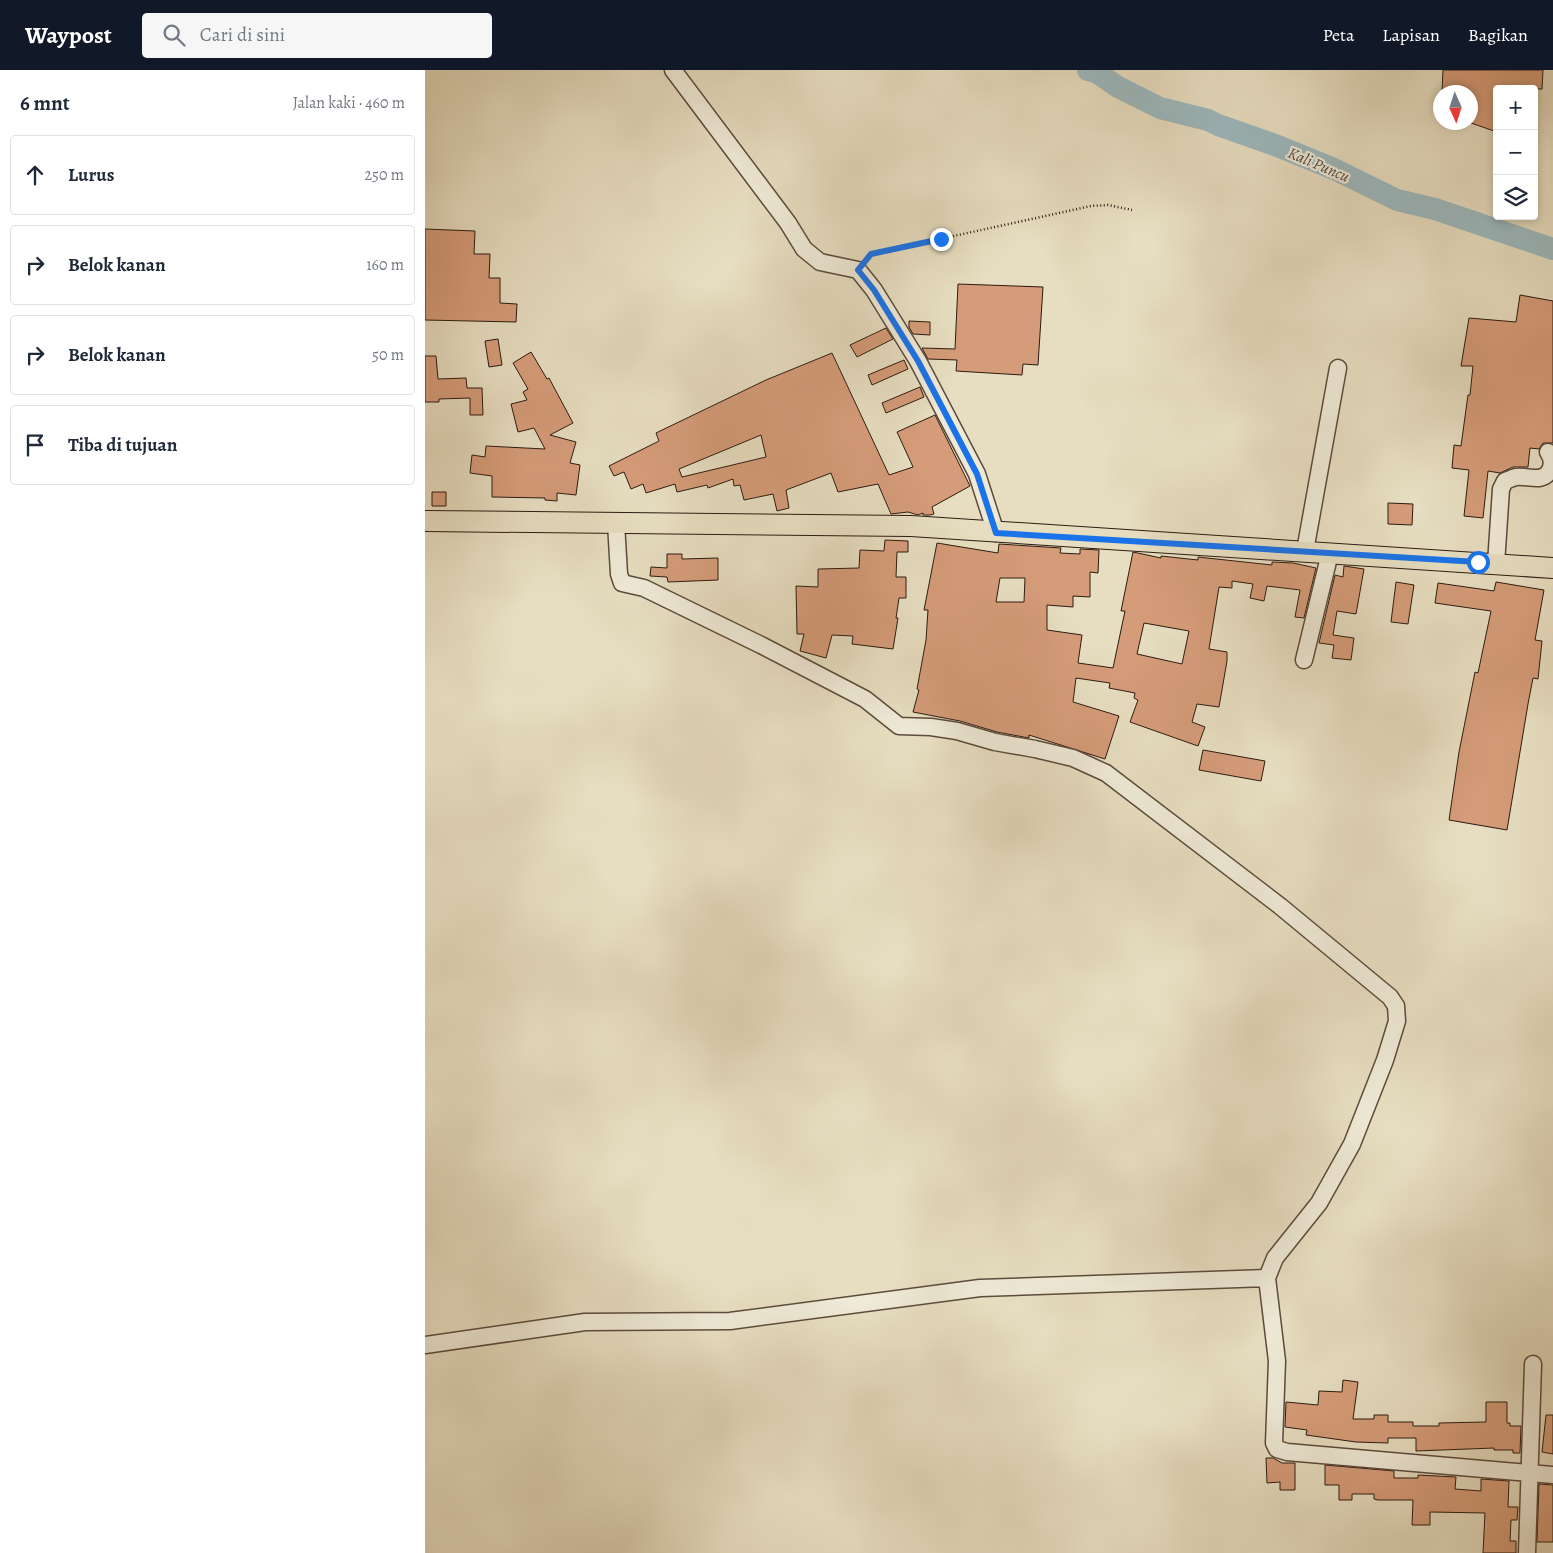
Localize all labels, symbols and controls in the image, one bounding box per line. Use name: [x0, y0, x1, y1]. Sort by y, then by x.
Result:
search box: [142, 13, 492, 58]
text: Waypost: [25, 19, 112, 51]
icon: search: [160, 21, 188, 49]
text: Cari di sini: [200, 22, 285, 48]
text: Peta: [1323, 23, 1354, 47]
text: Lapisan: [1382, 23, 1440, 47]
text: Bagikan: [1468, 23, 1528, 47]
north arrow: [1433, 85, 1478, 130]
map controls: [1493, 85, 1538, 220]
button: +: [1493, 85, 1538, 130]
text: 6 mnt: [20, 89, 70, 117]
text: Jalan kaki · 460 m: [293, 92, 405, 114]
button: −: [1493, 130, 1538, 175]
water label: Kali Puncu: [1284, 142, 1353, 188]
icon: ahead: [21, 161, 49, 189]
text: Lurus: [68, 162, 114, 188]
text: 250 m: [365, 164, 404, 186]
button: layers: [1493, 175, 1538, 220]
route end: [930, 228, 953, 251]
icon: right: [21, 251, 49, 279]
text: Belok kanan: [68, 252, 166, 278]
text: 160 m: [366, 254, 404, 276]
icon: right: [21, 341, 49, 369]
text: Belok kanan: [68, 342, 166, 368]
text: 50 m: [372, 344, 404, 366]
icon: arrive: [21, 431, 49, 459]
text: Tiba di tujuan: [68, 432, 177, 458]
route start: [1467, 551, 1490, 574]

